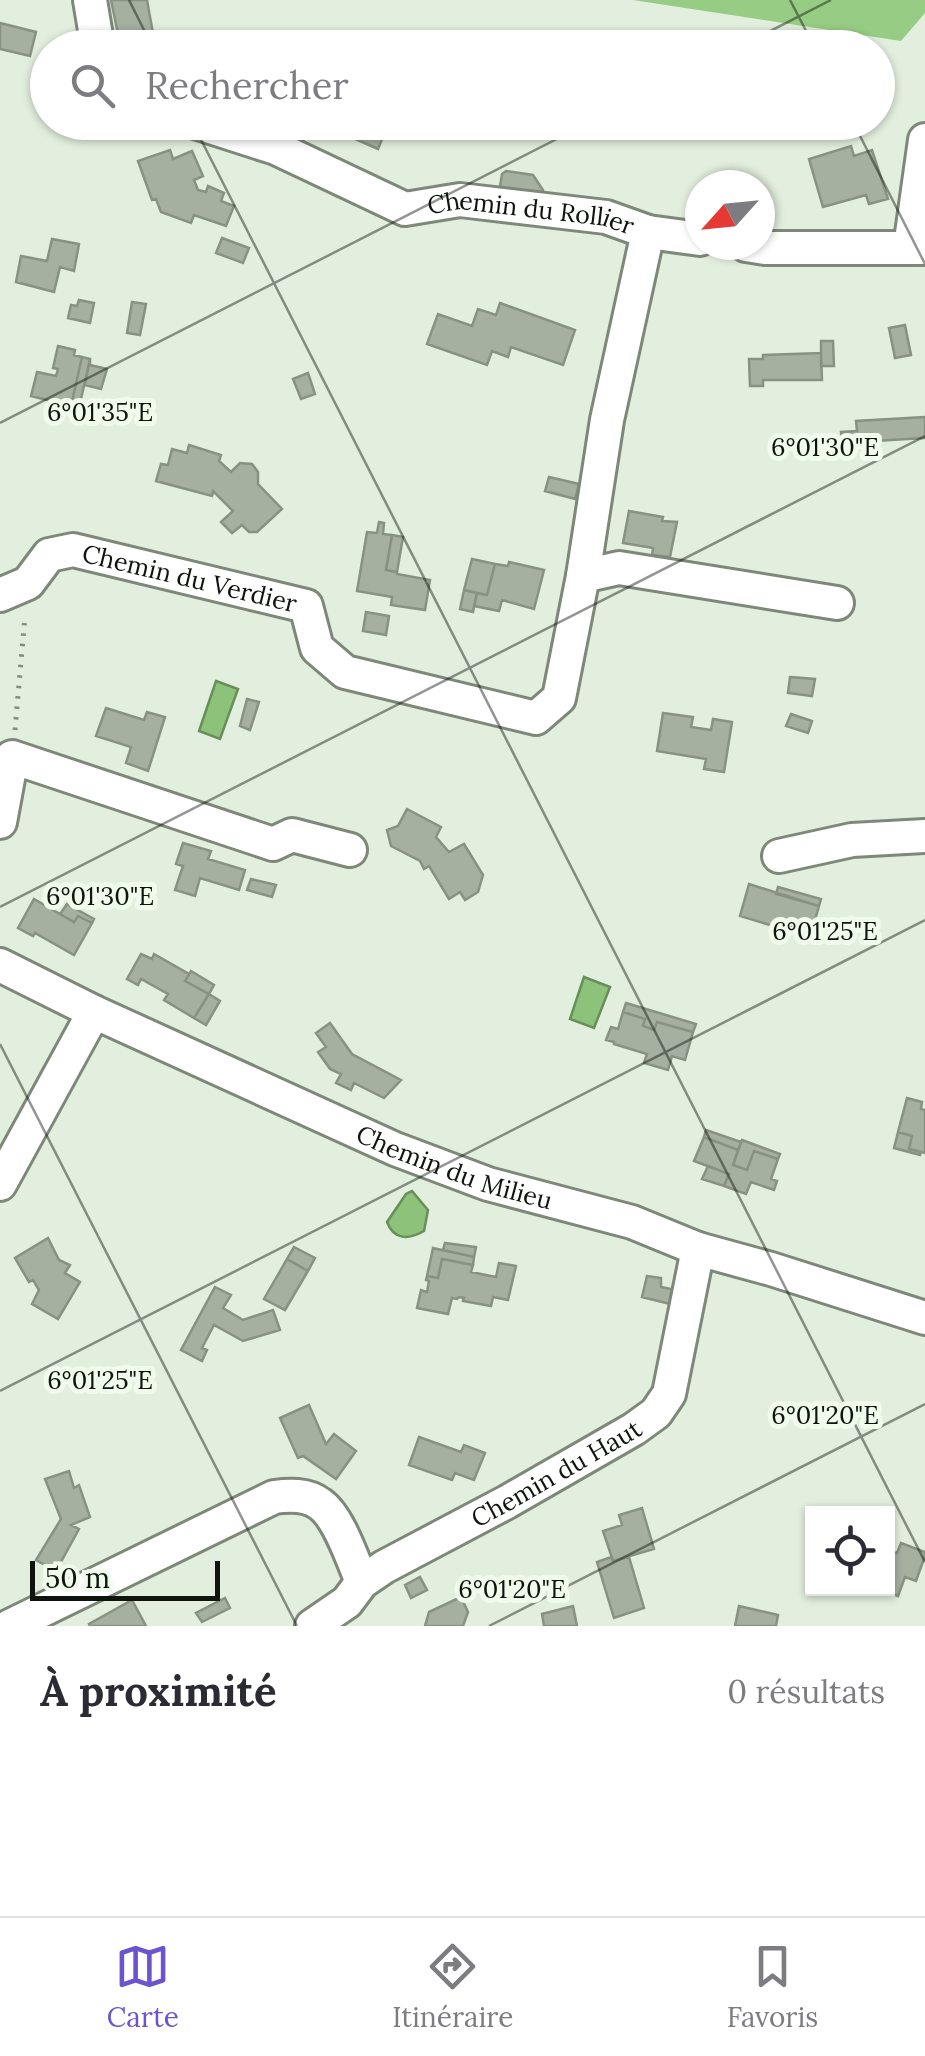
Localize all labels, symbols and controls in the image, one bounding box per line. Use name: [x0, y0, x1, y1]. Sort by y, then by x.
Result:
search box: [30, 30, 895, 140]
icon: search: [65, 58, 120, 113]
text: Rechercher: [145, 61, 349, 109]
north arrow: [685, 170, 775, 260]
street label: Chemin du Rollier: [425, 184, 639, 242]
text: 6°01'35"E: [47, 396, 153, 428]
text: 6°01'30"E: [771, 431, 879, 463]
street label: Chemin du Verdier: [79, 537, 300, 619]
text: 6°01'30"E: [46, 880, 154, 912]
text: 6°01'25"E: [772, 915, 878, 947]
street label: Chemin du Milieu: [351, 1118, 556, 1216]
text: 6°01'25"E: [47, 1364, 153, 1396]
text: 6°01'20"E: [771, 1399, 879, 1431]
street label: Chemin du Haut: [466, 1413, 648, 1534]
map controls: [805, 1506, 895, 1596]
button: locate: [805, 1506, 895, 1596]
scale bar: [30, 1556, 220, 1600]
text: 50 m: [45, 1560, 110, 1596]
text: 6°01'20"E: [458, 1573, 566, 1605]
text: À proximité: [40, 1664, 277, 1718]
text: 0 résultats: [727, 1671, 885, 1712]
tab: Carte: [107, 1939, 179, 2035]
tab: Itinéraire: [392, 1939, 513, 2035]
tab: Favoris: [727, 1939, 818, 2035]

